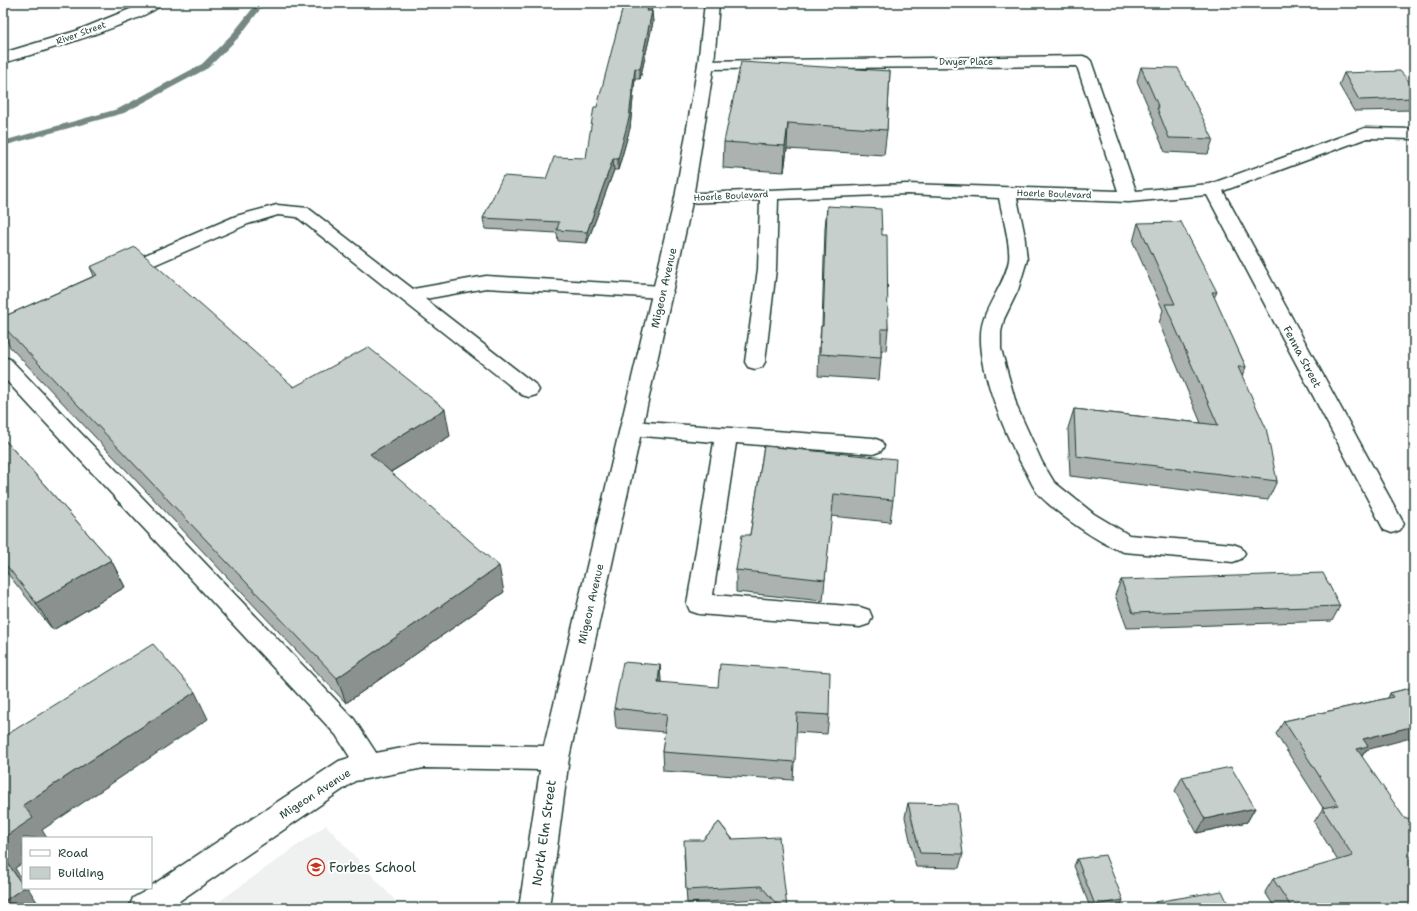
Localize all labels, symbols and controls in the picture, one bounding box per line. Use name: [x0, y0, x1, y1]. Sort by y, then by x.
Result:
street label: River Street: [54, 18, 108, 48]
street label: Dwyer Place: [939, 56, 993, 68]
street label: Hoerle Boulevard: [1016, 187, 1092, 201]
street label: Hoerle Boulevard: [693, 188, 769, 204]
street label: Migeon Avenue: [647, 246, 681, 330]
street label: Fenna Street: [1279, 323, 1325, 391]
street label: Migeon Avenue: [574, 562, 608, 646]
street label: Migeon Avenue: [276, 765, 354, 823]
street label: North Elm Street: [528, 779, 560, 887]
legend: [22, 837, 152, 889]
text: Road: [58, 845, 89, 861]
school or university icon: Forbes School: [306, 857, 326, 877]
place label: Forbes School: [329, 859, 416, 876]
text: Building: [58, 865, 104, 881]

